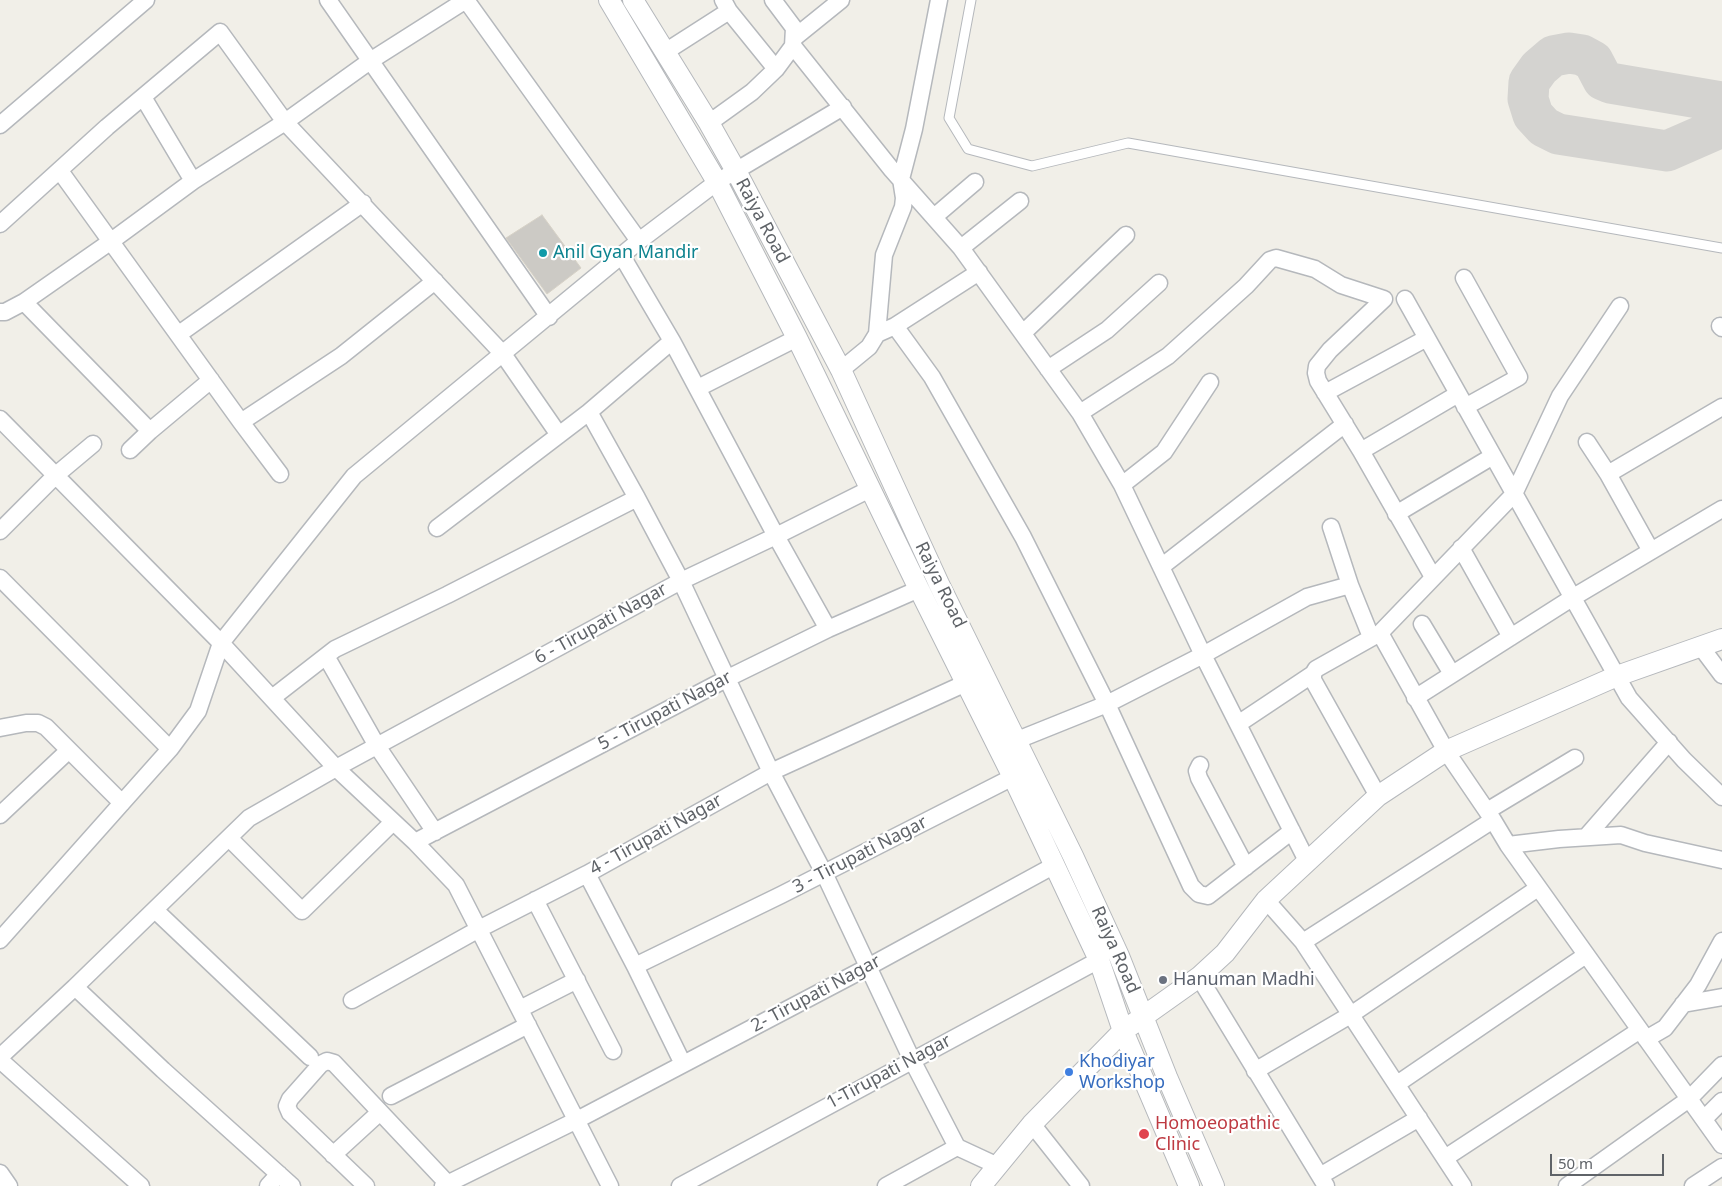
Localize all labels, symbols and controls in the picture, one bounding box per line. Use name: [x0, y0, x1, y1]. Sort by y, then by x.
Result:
street label: Raiya Road: [731, 175, 793, 267]
place label: Anil Gyan Mandir: [553, 242, 698, 264]
marker: Anil Gyan Mandir: [537, 247, 549, 259]
street label: Raiya Road: [910, 538, 970, 632]
street label: 6 - Tirupati Nagar: [531, 579, 671, 669]
street label: 5 - Tirupati Nagar: [595, 667, 735, 755]
street label: 4 - Tirupati Nagar: [586, 790, 726, 880]
street label: 3 - Tirupati Nagar: [789, 812, 931, 898]
street label: Raiya Road: [1086, 903, 1144, 997]
street label: 2- Tirupati Nagar: [748, 951, 884, 1037]
place label: Hanuman Madhi: [1173, 969, 1315, 991]
marker: Hanuman Madhi: [1157, 974, 1169, 986]
street label: 1-Tirupati Nagar: [823, 1030, 955, 1114]
place label: Khodiyar Workshop: [1079, 1051, 1165, 1094]
marker: Khodiyar Workshop: [1063, 1066, 1075, 1078]
place label: Homoeopathic Clinic: [1155, 1113, 1280, 1156]
marker: Homoeopathic Clinic: [1137, 1127, 1151, 1141]
scale bar: [1552, 1144, 1666, 1176]
text: 50 m: [1558, 1153, 1593, 1173]

